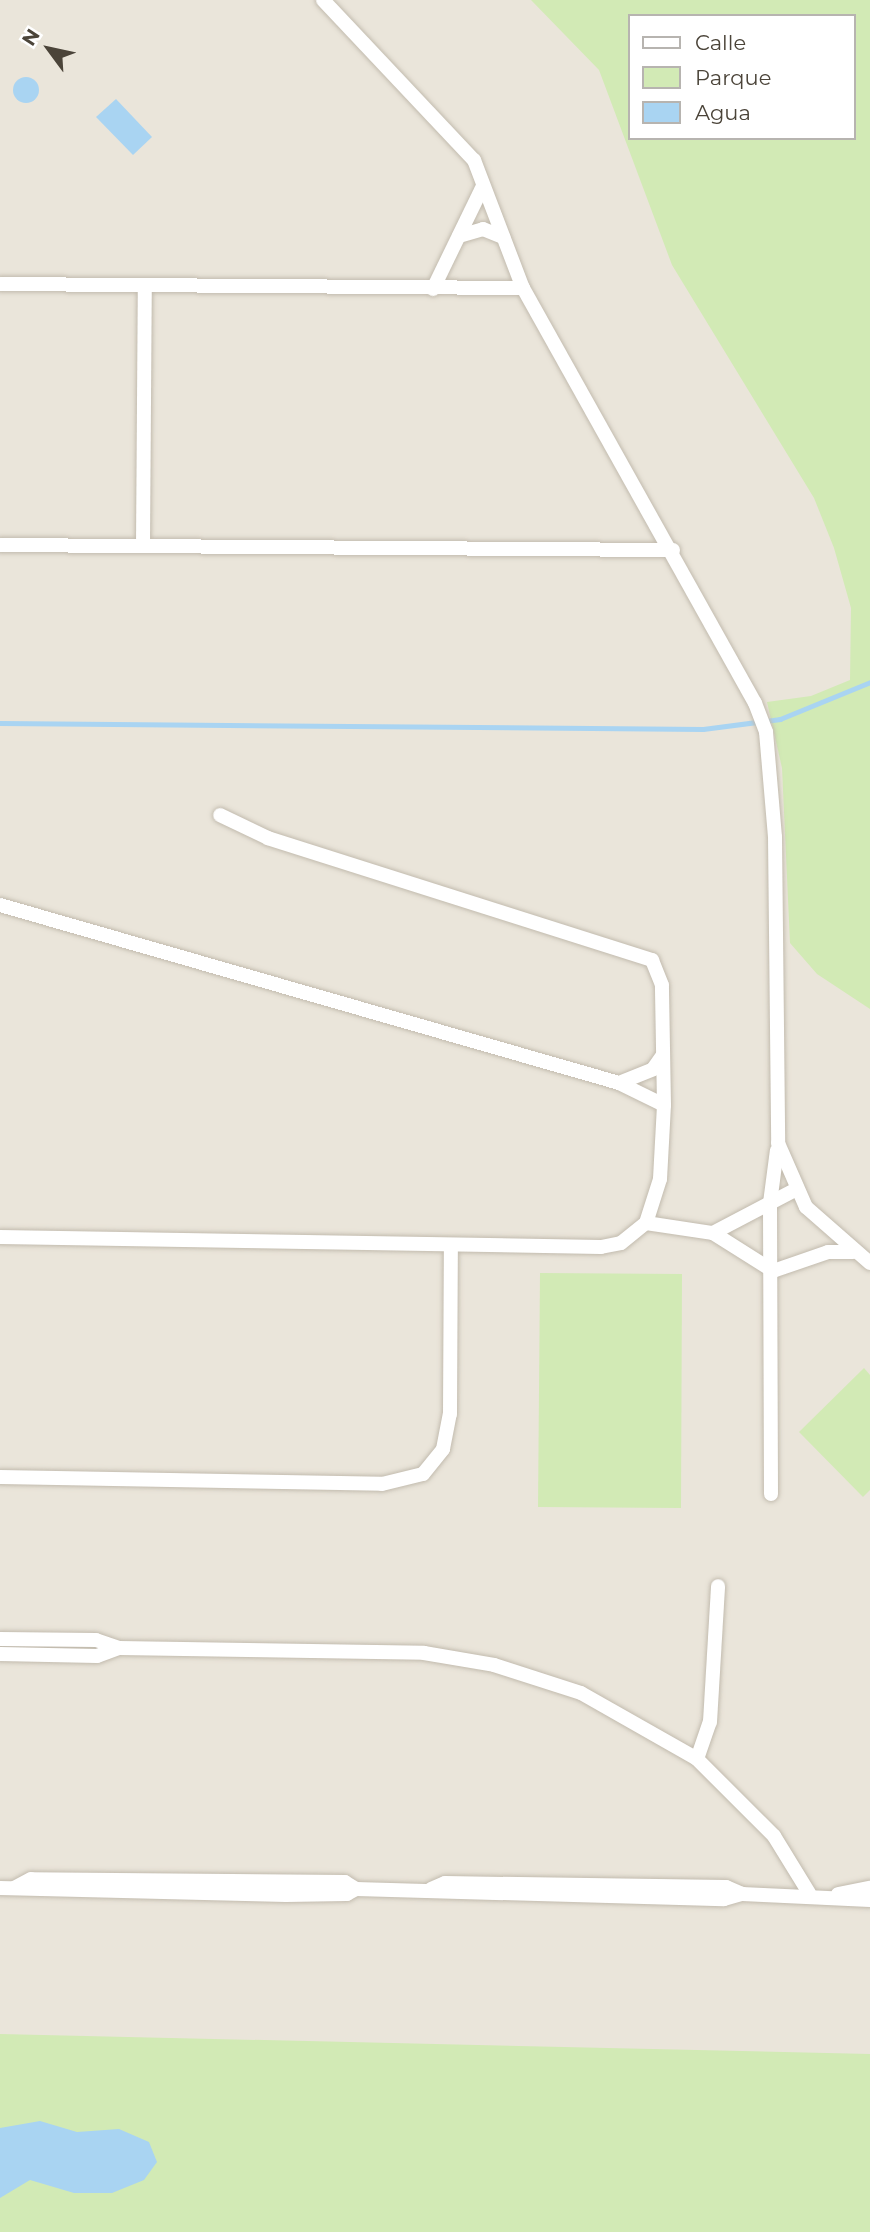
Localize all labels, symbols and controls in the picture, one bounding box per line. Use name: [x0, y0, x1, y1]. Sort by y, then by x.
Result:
north arrow: [14, 14, 84, 84]
legend: [628, 14, 856, 140]
text: N: [17, 25, 45, 50]
text: Calle: [695, 30, 746, 55]
text: Parque: [695, 65, 771, 90]
text: Agua: [695, 100, 751, 125]

